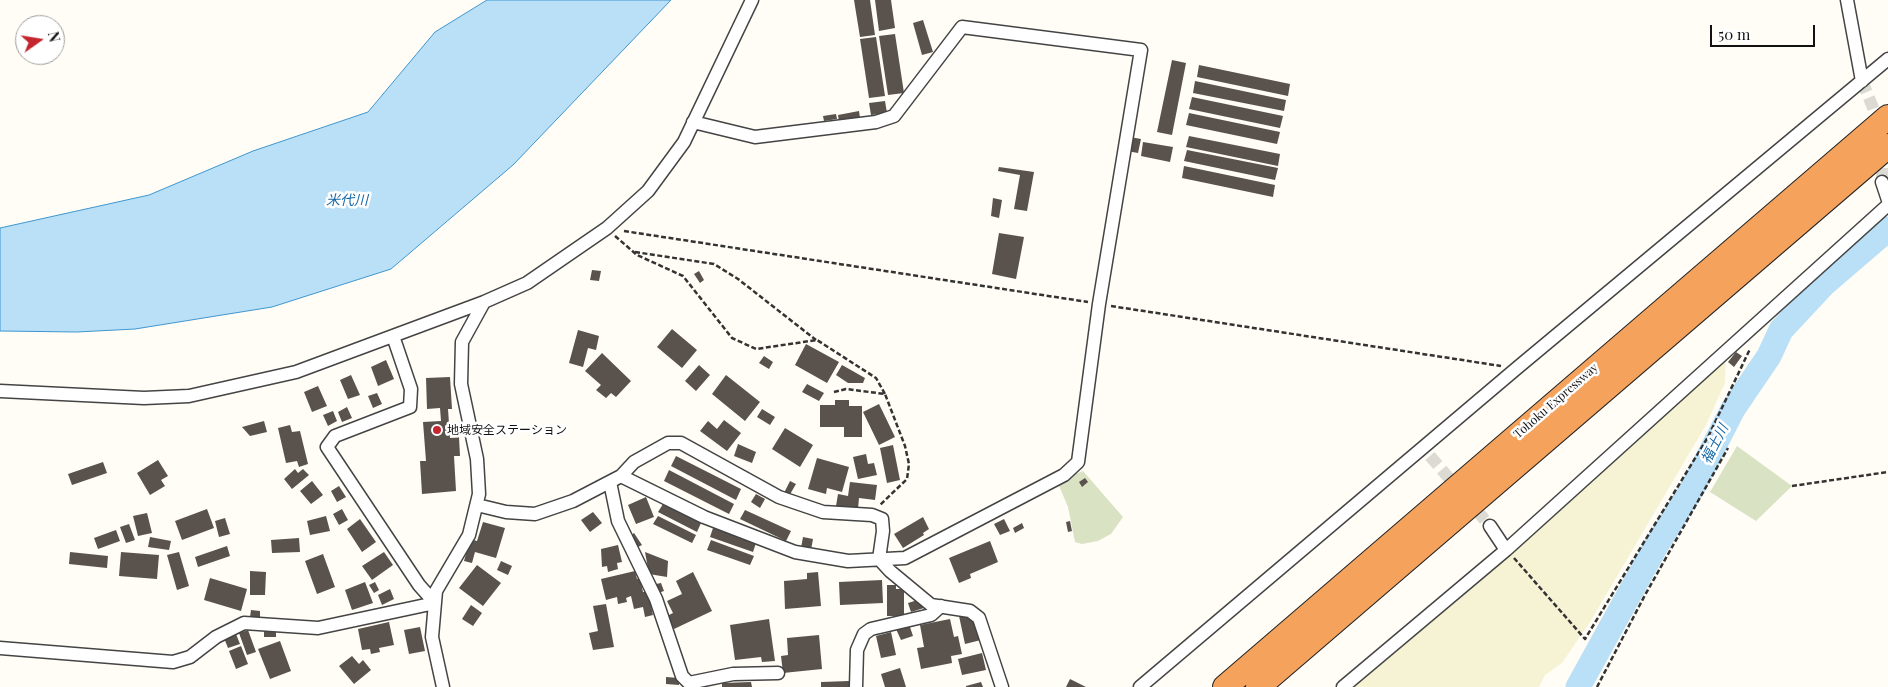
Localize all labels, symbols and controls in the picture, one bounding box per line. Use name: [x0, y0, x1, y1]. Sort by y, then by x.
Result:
north arrow: [15, 15, 65, 65]
scale bar: [1713, 15, 1818, 47]
text: 50 m: [1718, 24, 1750, 44]
text: N: [44, 30, 65, 44]
water label: 米代川: [326, 193, 368, 209]
street label: Tohoku Expressway: [1511, 360, 1601, 442]
water label: 福士川: [1698, 421, 1732, 467]
place label: 地域安全ステーション: [447, 423, 567, 437]
marker: 地域安全ステーション: [431, 424, 443, 436]

